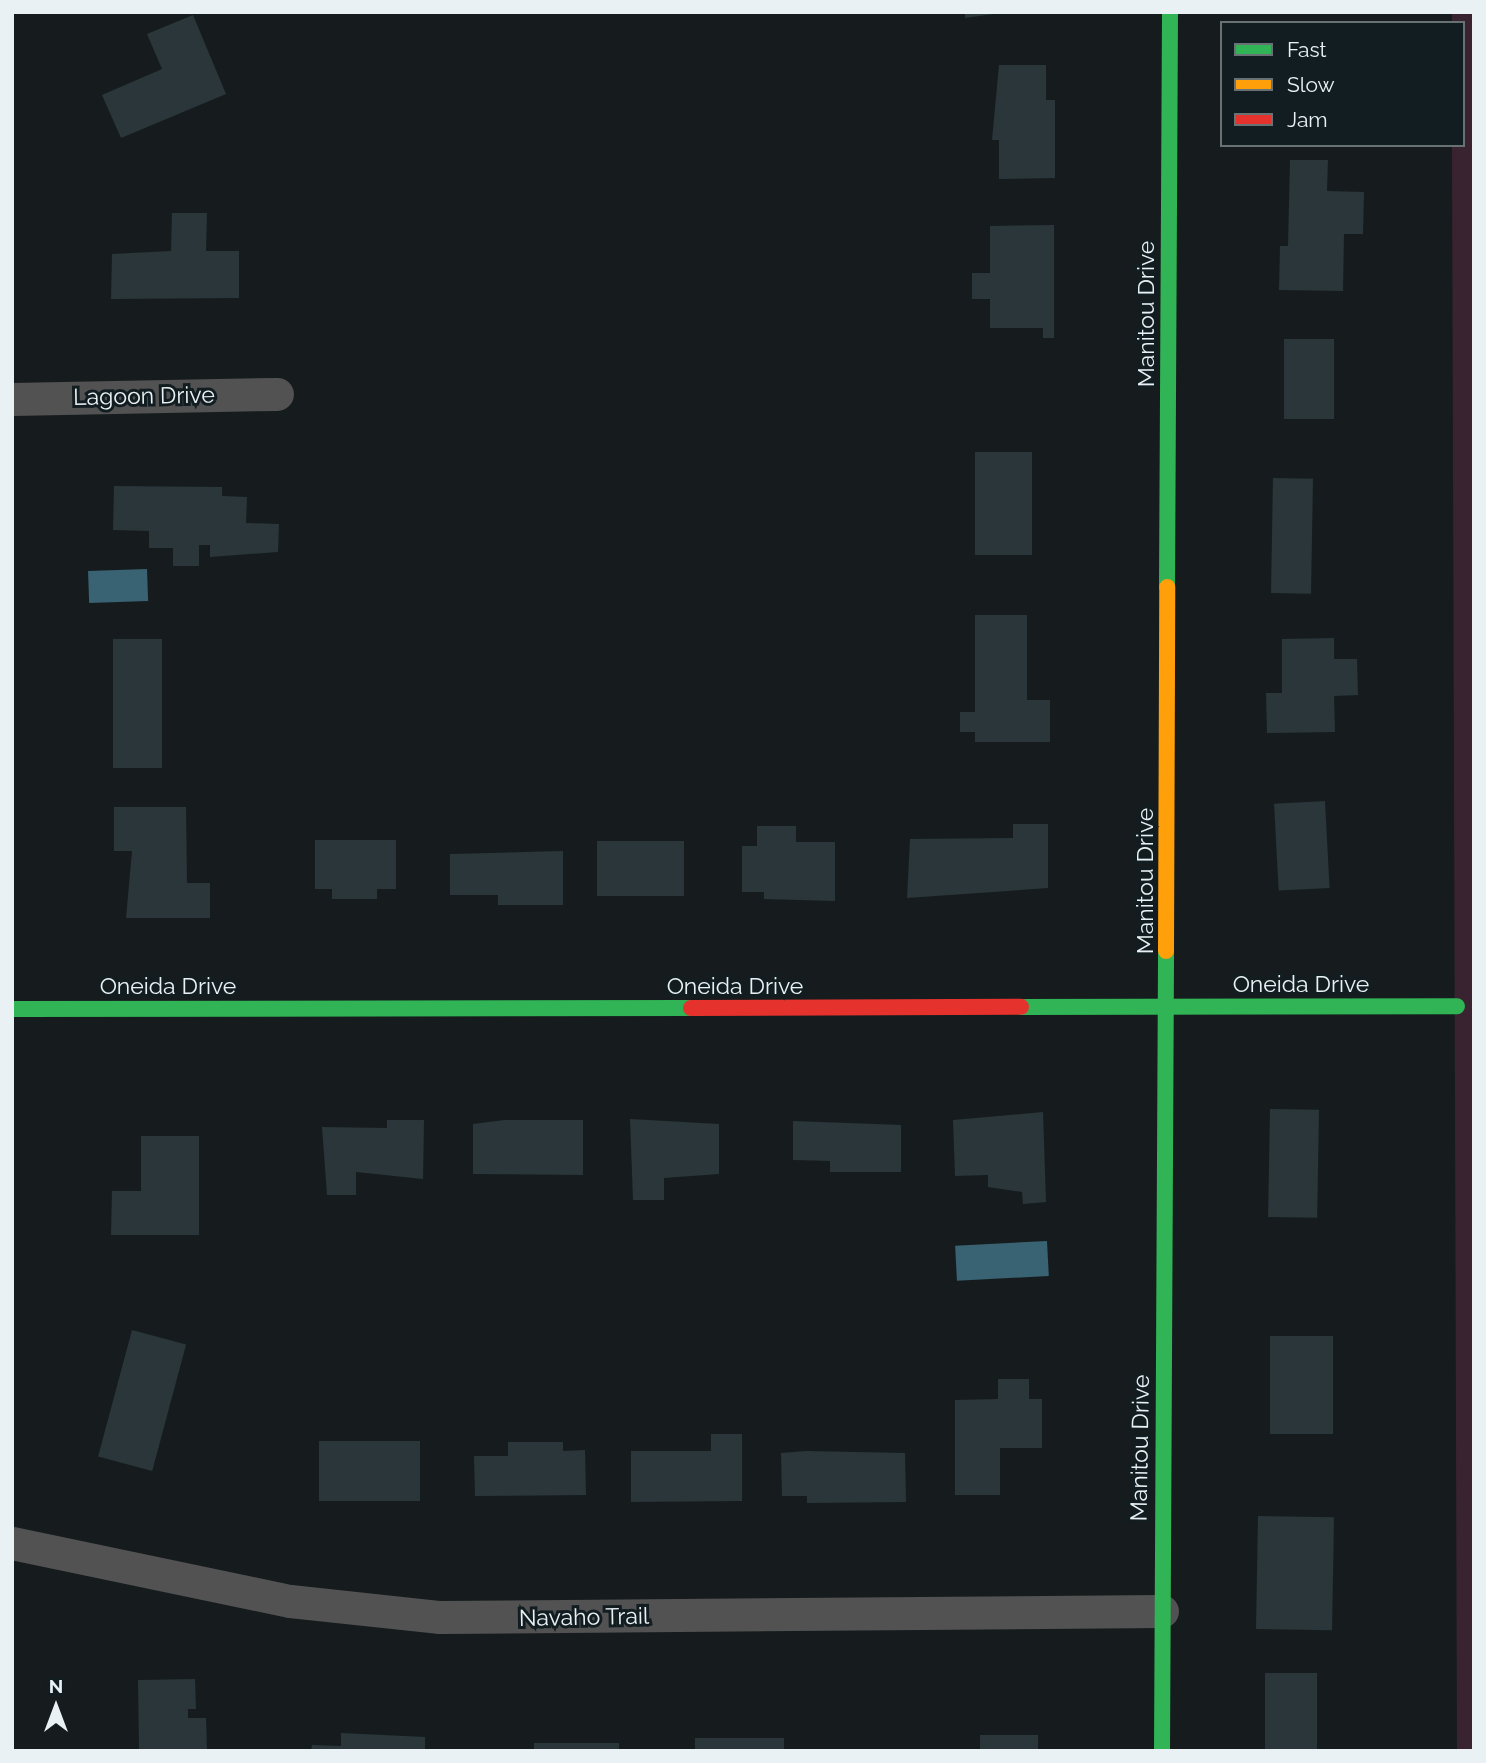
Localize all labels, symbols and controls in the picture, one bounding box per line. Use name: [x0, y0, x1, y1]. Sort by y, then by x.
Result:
legend: [1220, 21, 1465, 147]
text: Fast: [1287, 37, 1327, 62]
text: Slow: [1287, 72, 1335, 97]
text: Jam: [1287, 107, 1328, 132]
street label: Manitou Drive: [1132, 241, 1160, 387]
street label: Lagoon Drive: [73, 381, 215, 411]
street label: Manitou Drive: [1131, 808, 1159, 954]
street label: Oneida Drive: [1233, 970, 1369, 998]
street label: Oneida Drive: [100, 972, 236, 1000]
street label: Oneida Drive: [667, 972, 803, 1000]
street label: Manitou Drive: [1125, 1374, 1155, 1522]
street label: Navaho Trail: [518, 1602, 650, 1632]
north arrow: [21, 1672, 91, 1742]
text: N: [49, 1675, 63, 1697]

